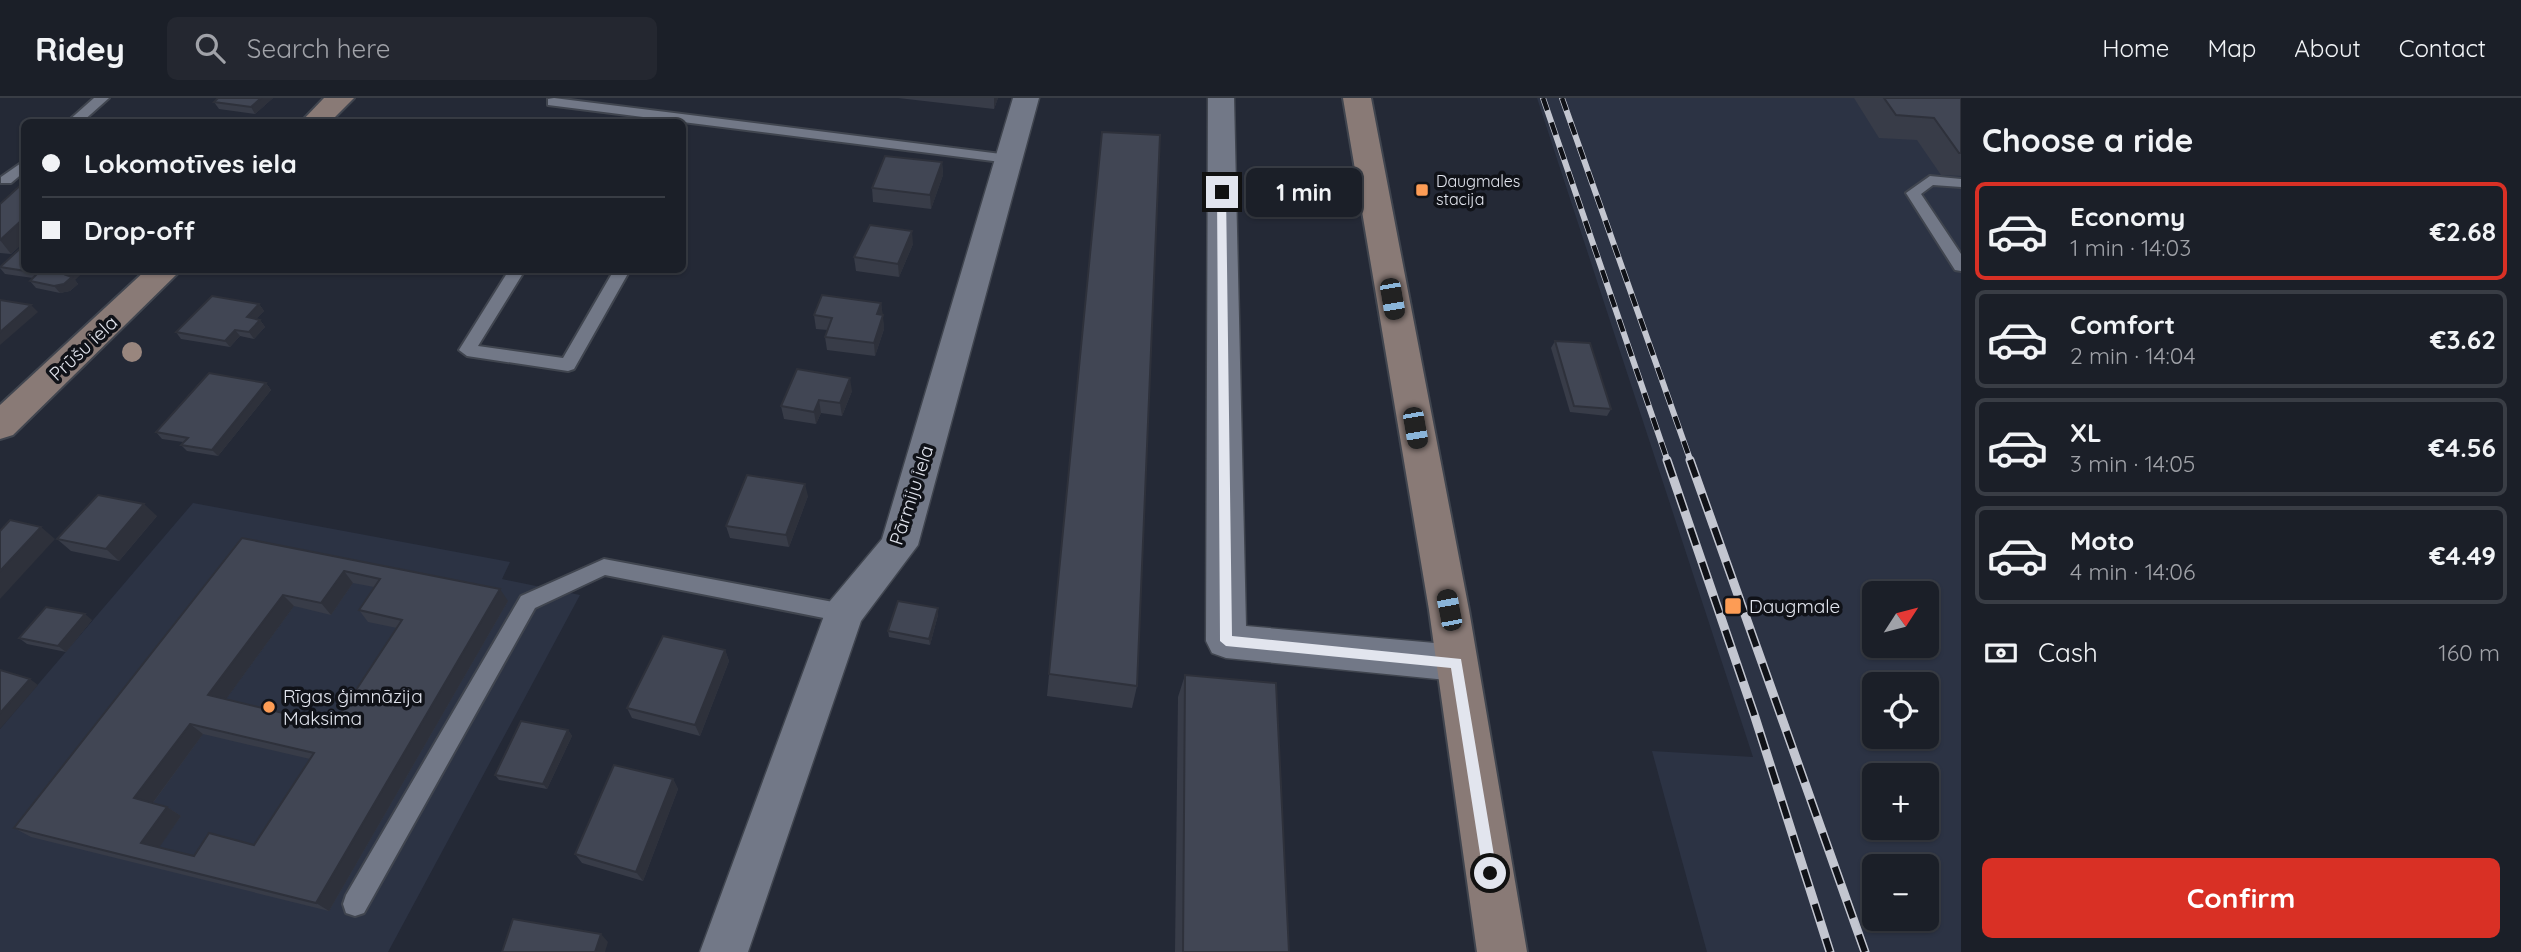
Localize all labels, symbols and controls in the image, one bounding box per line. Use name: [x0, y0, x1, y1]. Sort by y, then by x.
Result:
search box: [167, 17, 657, 80]
text: Ridey: [35, 28, 125, 69]
icon: search: [191, 29, 229, 67]
text: Search here: [247, 32, 390, 65]
text: Home: [2102, 33, 2169, 63]
text: Map: [2207, 33, 2256, 63]
text: About: [2294, 33, 2361, 63]
text: Contact: [2399, 33, 2486, 63]
text: Choose a ride: [1982, 120, 2194, 160]
text: Lokomotīves iela: [84, 147, 297, 180]
callout: 1 min: [1246, 168, 1362, 217]
place label: Daugmales stacija: [1436, 171, 1520, 209]
route end: [1206, 176, 1238, 208]
text: 1 min: [1276, 178, 1332, 207]
marker: Daugmales stacija: [1414, 182, 1430, 198]
icon: car: [1986, 200, 2049, 263]
text: Economy: [2070, 200, 2185, 233]
text: Drop-off: [84, 214, 195, 247]
text: €2.68: [2430, 215, 2496, 248]
text: 1 min · 14:03: [2070, 233, 2191, 262]
car: [1379, 276, 1406, 322]
icon: car: [1986, 308, 2049, 371]
text: Comfort: [2070, 308, 2175, 341]
street label: Prūšu iela: [44, 310, 122, 386]
text: €3.62: [2430, 323, 2496, 356]
text: 2 min · 14:04: [2070, 341, 2196, 370]
car: [1402, 405, 1429, 451]
icon: car: [1986, 416, 2049, 479]
text: XL: [2070, 416, 2102, 449]
text: €4.56: [2429, 431, 2496, 464]
street label: Pārmiju iela: [884, 442, 938, 548]
text: 3 min · 14:05: [2070, 449, 2195, 478]
icon: car: [1986, 524, 2049, 587]
text: Moto: [2070, 524, 2134, 557]
text: €4.49: [2429, 539, 2496, 572]
text: 4 min · 14:06: [2070, 557, 2195, 586]
north arrow: [1862, 581, 1939, 658]
map controls: [1862, 581, 1939, 931]
car: [1435, 587, 1464, 633]
place label: Daugmale: [1749, 594, 1840, 618]
marker: Daugmale: [1723, 596, 1743, 616]
icon: cash: [1982, 634, 2020, 672]
text: Cash: [2038, 636, 2098, 669]
text: 160 m: [2438, 638, 2500, 667]
button: locate: [1862, 672, 1939, 749]
place label: Rīgas ģimnāzija Maksima: [283, 684, 423, 730]
marker: Rīgas ģimnāzija Maksima: [261, 699, 277, 715]
button: +: [1862, 763, 1939, 840]
button: −: [1862, 854, 1939, 931]
route start: [1474, 857, 1506, 889]
button: Confirm: [1982, 858, 2500, 938]

